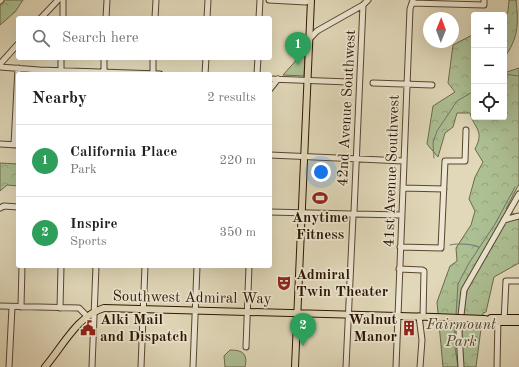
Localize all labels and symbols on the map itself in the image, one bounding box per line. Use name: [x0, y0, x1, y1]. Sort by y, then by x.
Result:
north arrow: [423, 12, 459, 48]
street label: 42nd Avenue Southwest: [336, 29, 359, 187]
pin: 1: [285, 32, 311, 65]
street label: 41st Avenue Southwest: [382, 94, 403, 248]
your location: [311, 162, 331, 182]
sports icon: Anytime Fitness: [311, 189, 329, 207]
place label: Anytime Fitness: [292, 211, 348, 243]
place label: Admiral Twin Theater: [296, 268, 389, 300]
theatre icon: Admiral Twin Theater: [275, 274, 293, 292]
street label: Southwest Admiral Way: [112, 290, 272, 307]
place label: Alki Mail and Dispatch: [100, 313, 188, 345]
pin: 2: [290, 313, 316, 346]
place label: Walnut Manor: [348, 313, 398, 345]
park label: Fairmount Park: [425, 318, 496, 350]
public building icon: Alki Mail and Dispatch: [79, 319, 97, 337]
building icon: Walnut Manor: [400, 319, 418, 337]

